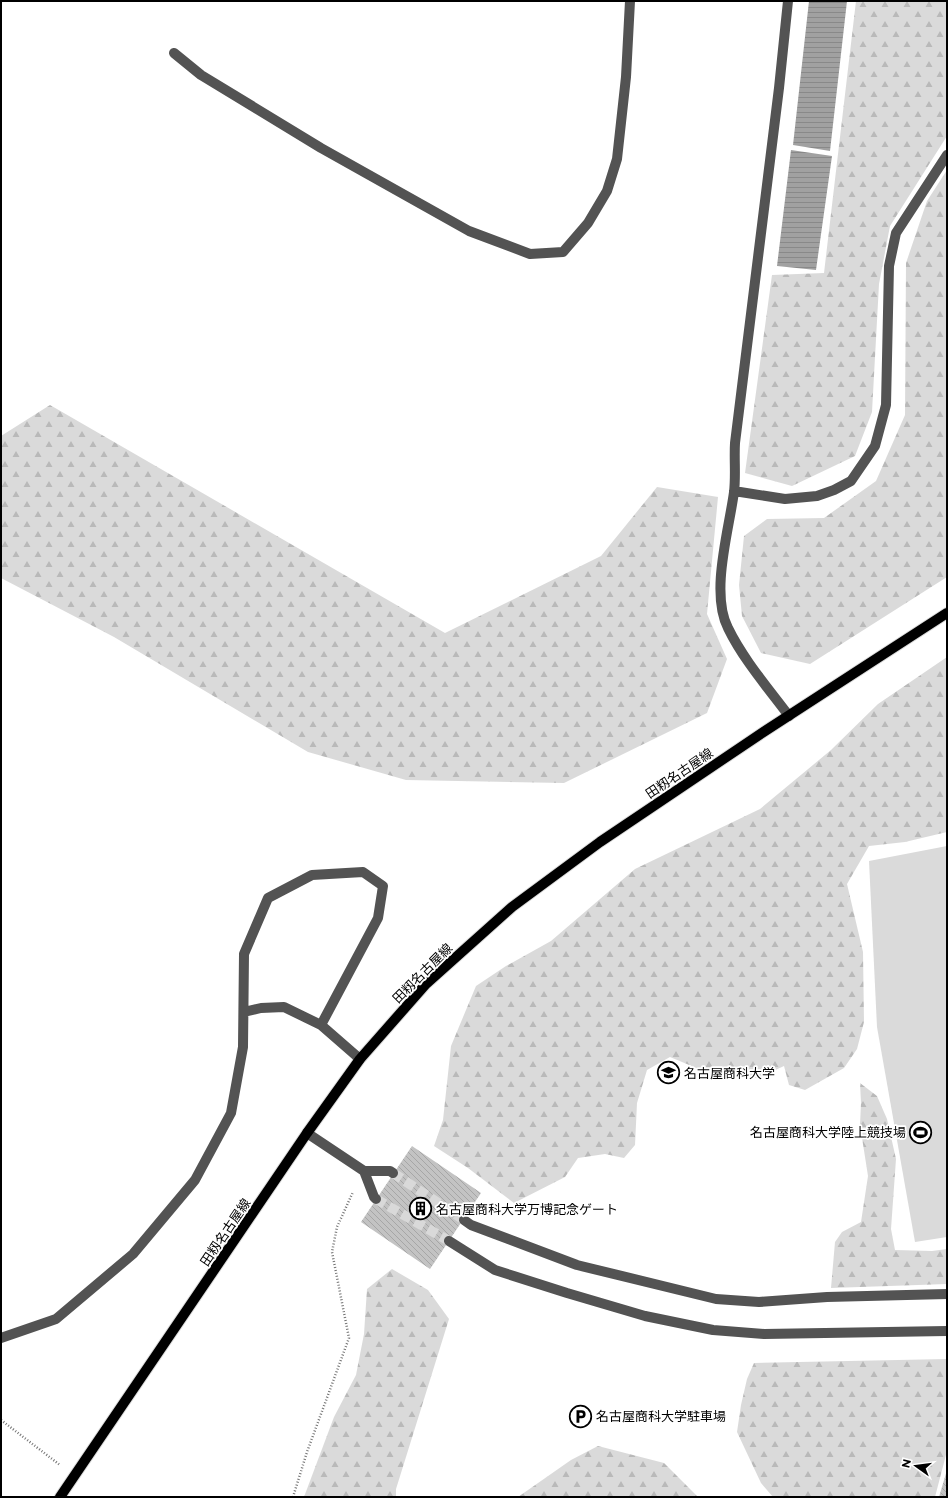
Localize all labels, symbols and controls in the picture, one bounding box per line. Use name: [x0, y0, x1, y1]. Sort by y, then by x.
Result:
street label: 田籾名古屋線: [642, 745, 716, 801]
street label: 田籾名古屋線: [389, 940, 455, 1006]
school or university icon: 名古屋商科大学: [656, 1060, 682, 1086]
place label: 名古屋商科大学: [684, 1065, 775, 1081]
sports icon: 名古屋商科大学陸上競技場: [908, 1119, 934, 1145]
place label: 名古屋商科大学陸上競技場: [750, 1124, 906, 1140]
street label: 田籾名古屋線: [197, 1195, 253, 1269]
building icon: 名古屋商科大学万博記念ゲート: [407, 1196, 433, 1222]
place label: 名古屋商科大学万博記念ゲート: [436, 1201, 618, 1217]
parking icon: 名古屋商科大学駐車場: [567, 1403, 593, 1429]
place label: 名古屋商科大学駐車場: [596, 1408, 726, 1424]
north arrow: [896, 1446, 936, 1486]
text: N: [898, 1458, 914, 1470]

